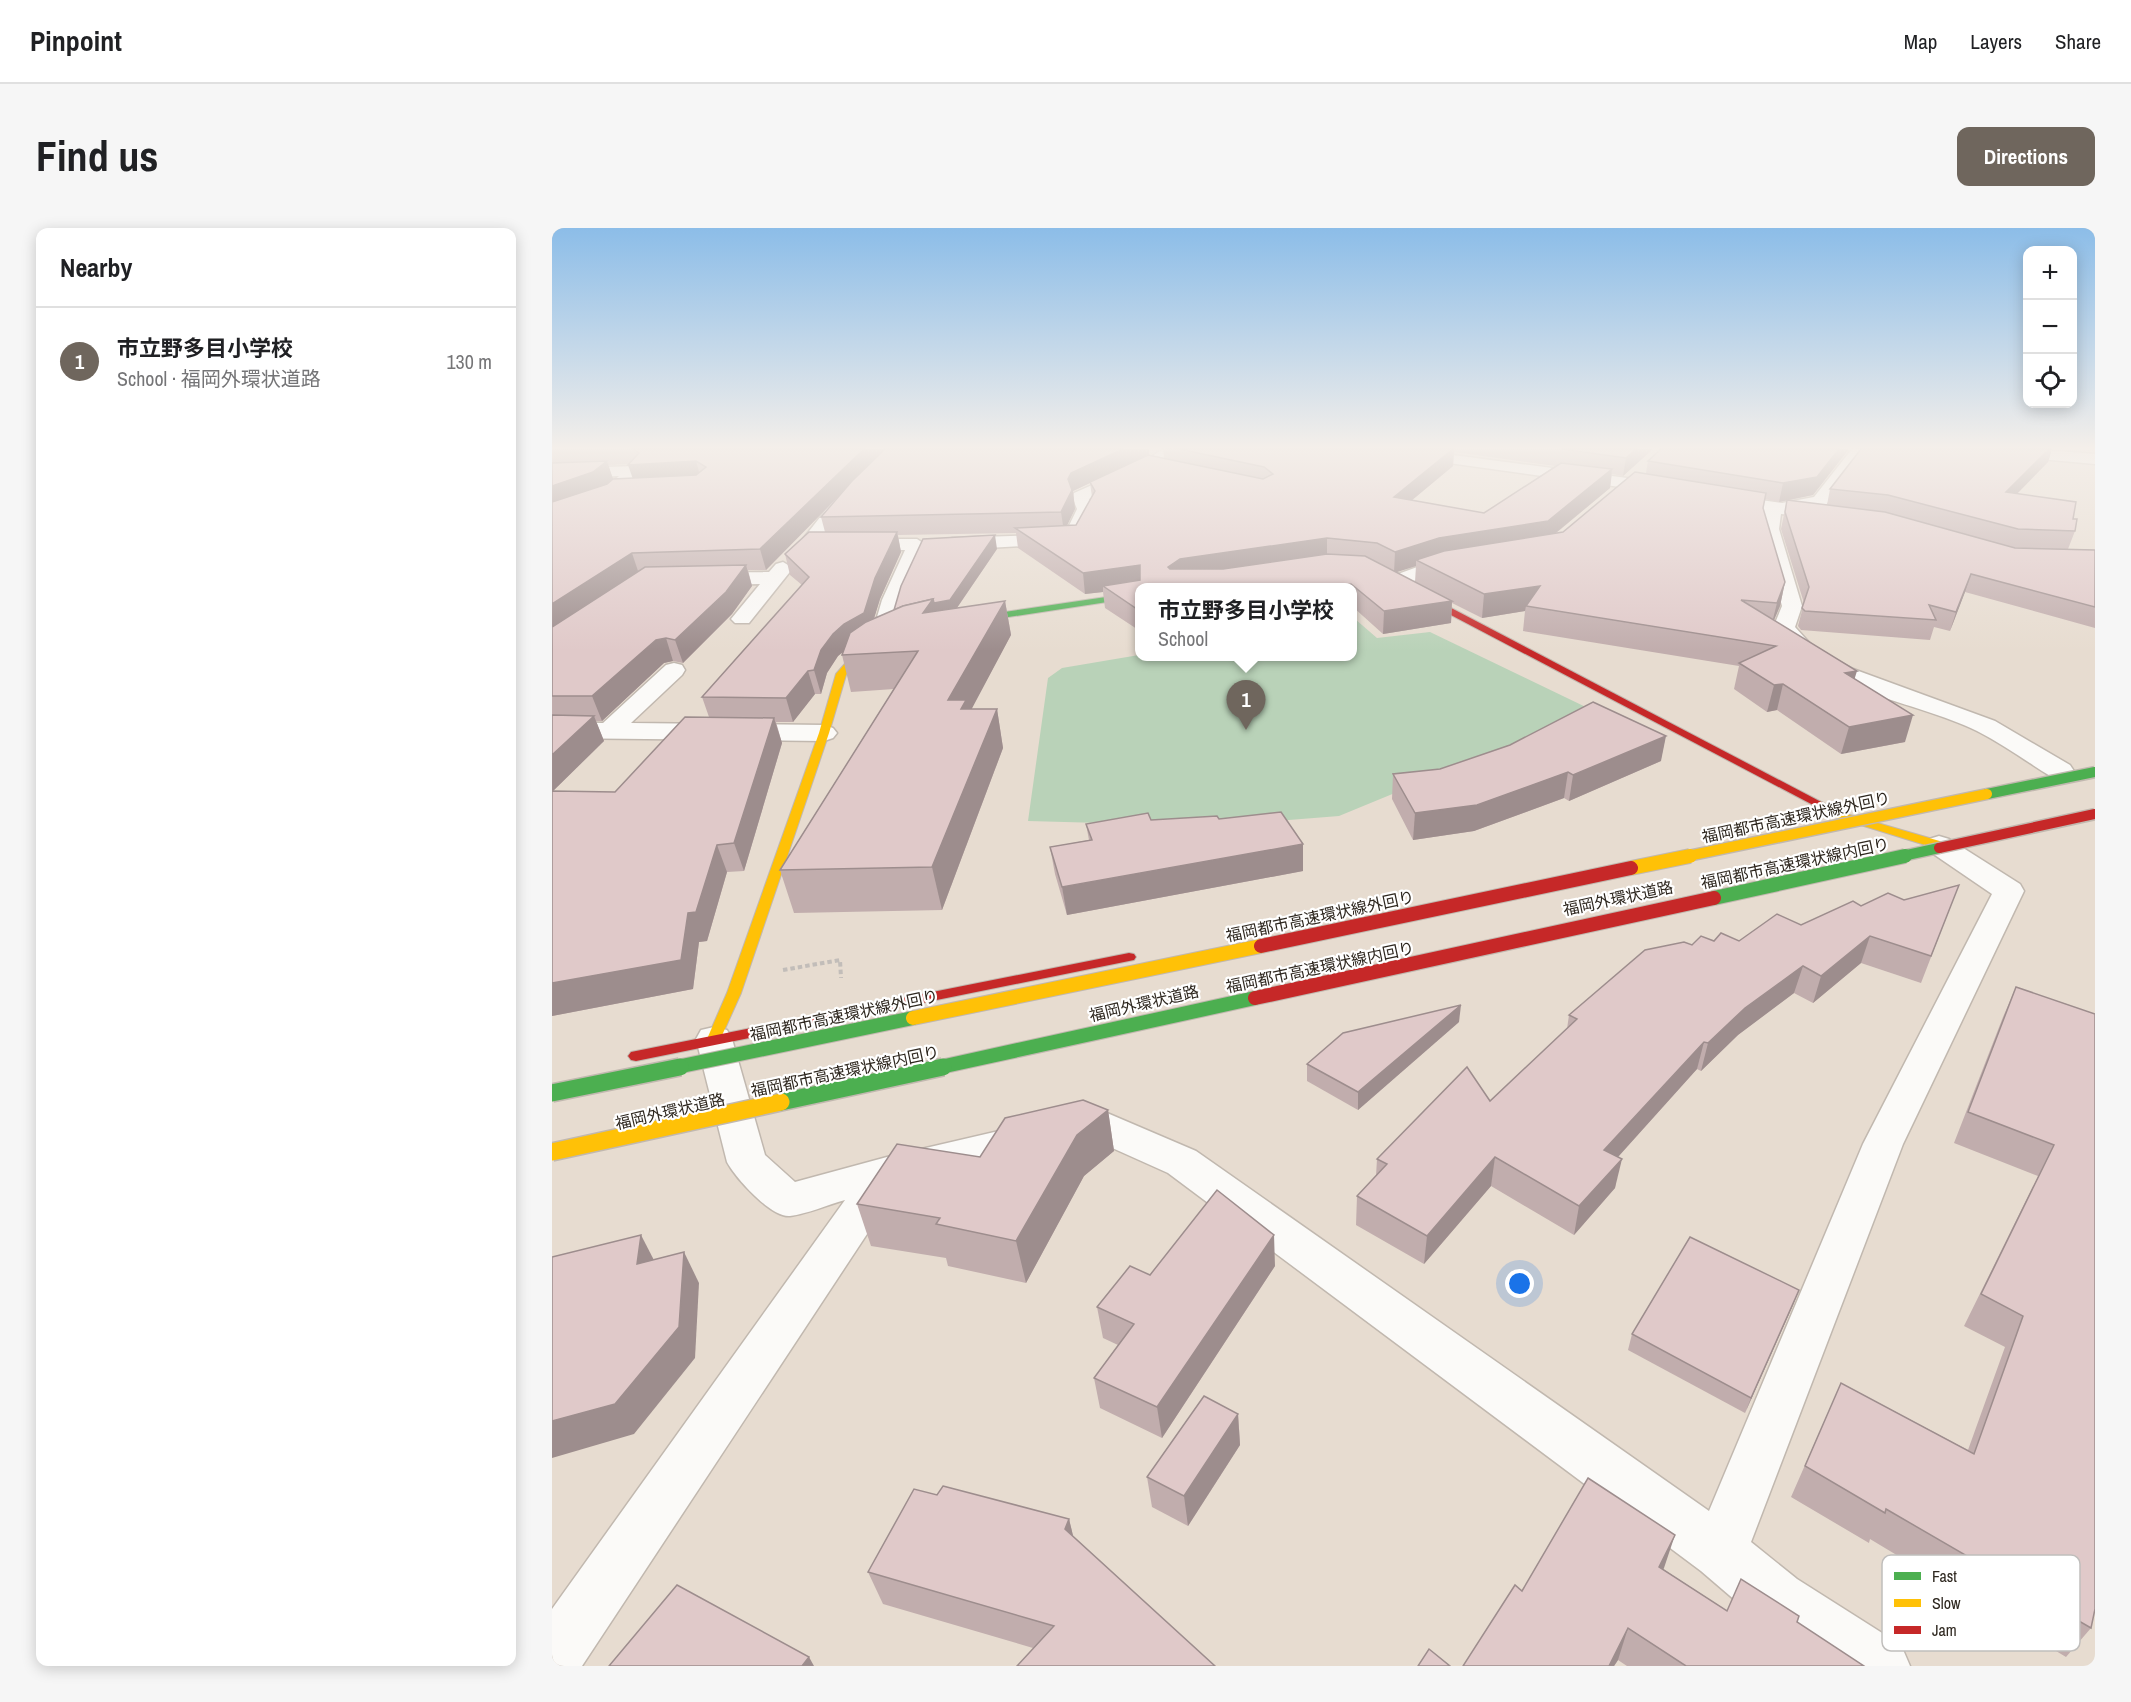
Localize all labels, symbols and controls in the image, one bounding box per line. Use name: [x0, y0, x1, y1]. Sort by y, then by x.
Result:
text: Pinpoint: [30, 22, 122, 60]
text: Map: [1904, 27, 1937, 56]
text: Layers: [1970, 27, 2022, 56]
text: Share: [2055, 27, 2101, 56]
button: Directions: [1957, 127, 2095, 186]
text: Find us: [36, 128, 158, 184]
map controls: [2023, 246, 2077, 408]
button: +: [2023, 246, 2077, 300]
text: Nearby: [60, 250, 132, 285]
button: −: [2023, 300, 2077, 354]
text: 市立野多目小学校: [117, 333, 293, 363]
text: 1: [75, 348, 84, 375]
text: 130 m: [446, 348, 492, 375]
button: locate: [2023, 354, 2077, 408]
text: School · 福岡外環状道路: [117, 365, 321, 392]
popup: [1135, 583, 1357, 661]
text: 市立野多目小学校: [1158, 595, 1334, 625]
text: School: [1158, 625, 1208, 652]
pin: 1: [1226, 680, 1266, 730]
street label: 福岡都市高速環状線外回り: [1700, 786, 1892, 848]
street label: 福岡都市高速環状線内回り: [1699, 832, 1891, 894]
street label: 福岡外環状道路: [1561, 876, 1675, 920]
street label: 福岡都市高速環状線外回り: [1224, 885, 1416, 947]
street label: 福岡都市高速環状線内回り: [1224, 936, 1416, 998]
street label: 福岡外環状道路: [1087, 980, 1201, 1026]
street label: 福岡都市高速環状線外回り: [748, 984, 940, 1046]
street label: 福岡都市高速環状線内回り: [749, 1040, 941, 1102]
street label: 福岡外環状道路: [613, 1088, 727, 1134]
your location: [1505, 1269, 1534, 1298]
legend: [1882, 1555, 2080, 1651]
text: Fast: [1932, 1565, 1957, 1587]
text: Slow: [1932, 1592, 1961, 1614]
text: Jam: [1932, 1619, 1957, 1641]

